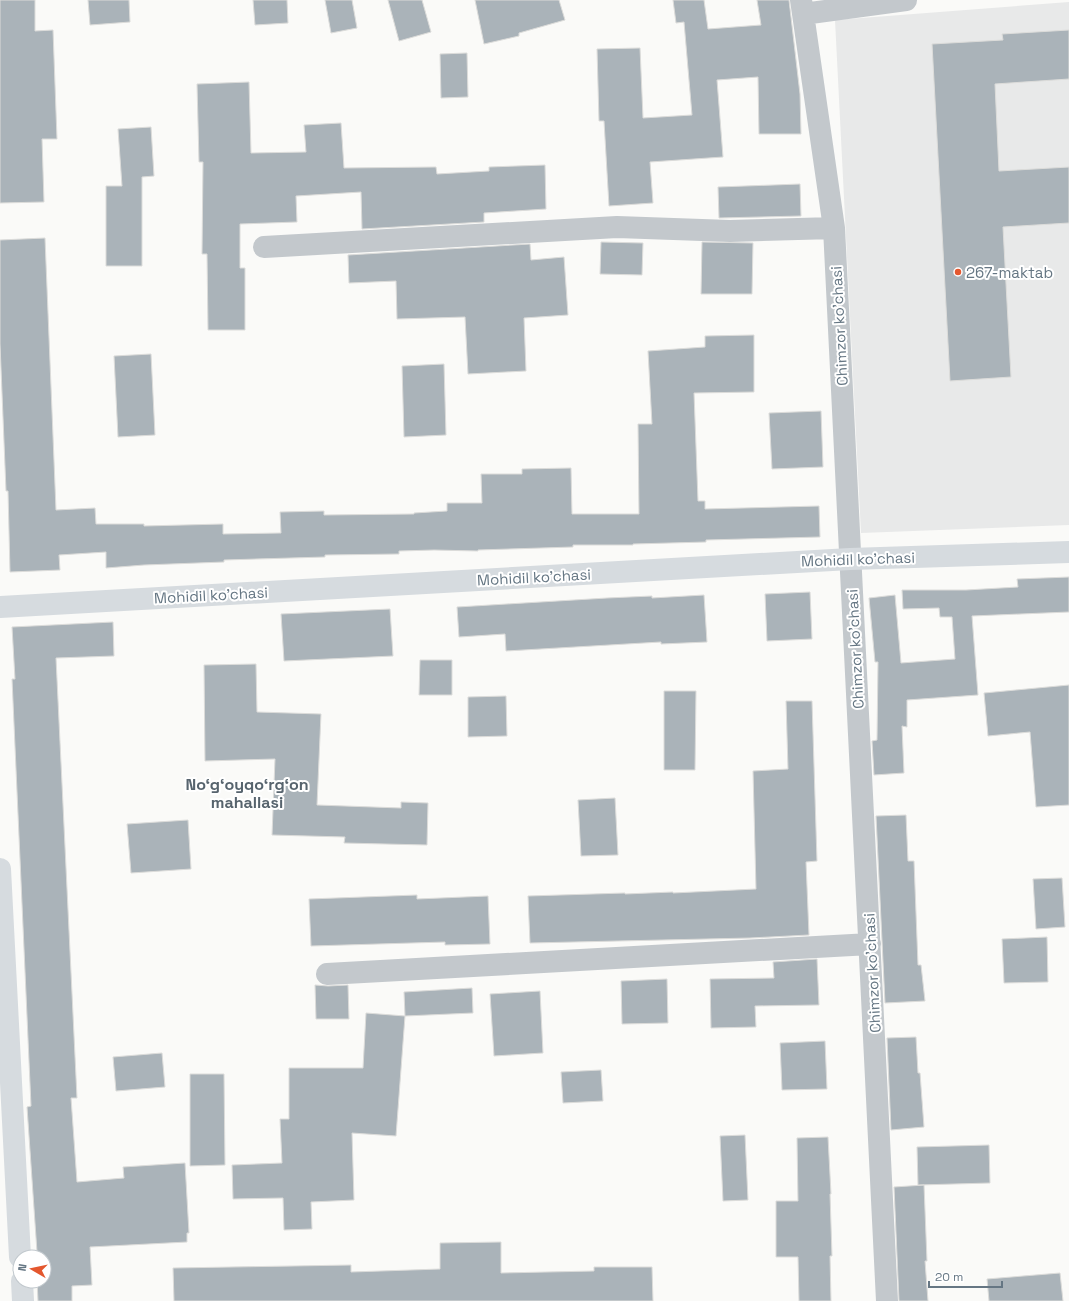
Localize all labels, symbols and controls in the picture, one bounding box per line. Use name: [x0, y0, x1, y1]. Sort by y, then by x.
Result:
place label: 267-maktab: [966, 263, 1053, 282]
street label: Chimzor ko'chasi: [826, 266, 852, 386]
marker: 267-maktab: [953, 267, 963, 277]
street label: Mohidil ko'chasi: [801, 548, 915, 570]
street label: Mohidil ko'chasi: [477, 565, 591, 589]
street label: Mohidil ko'chasi: [154, 583, 268, 607]
street label: Chimzor ko'chasi: [842, 589, 868, 709]
district label: Noʻgʻoyqoʻrgʻon mahallasi: [185, 774, 309, 813]
street label: Chimzor ko'chasi: [859, 913, 885, 1033]
north arrow: [12, 1249, 52, 1289]
text: N: [15, 1263, 30, 1272]
scale bar: [929, 1263, 1002, 1289]
text: 20 m: [935, 1269, 963, 1285]

